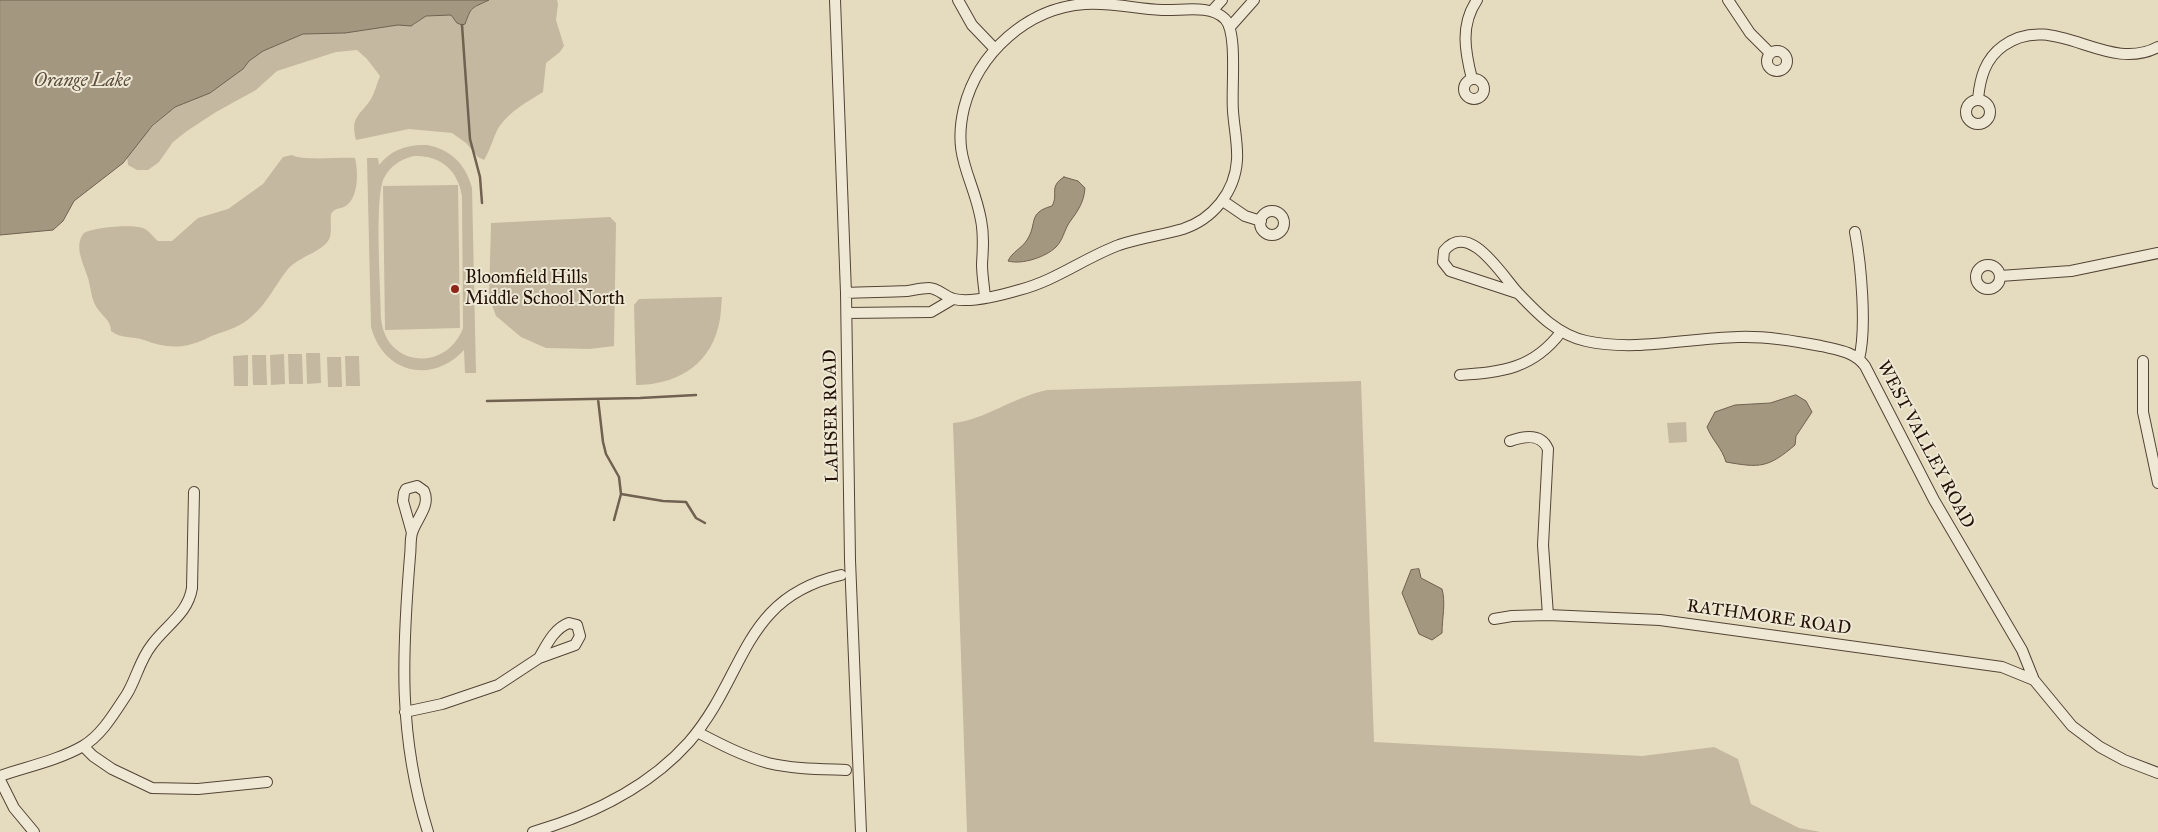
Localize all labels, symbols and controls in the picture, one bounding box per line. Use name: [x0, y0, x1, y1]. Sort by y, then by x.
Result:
water label: Orange Lake: [34, 70, 130, 92]
place label: Bloomfield Hills Middle School North: [465, 268, 625, 310]
marker: Bloomfield Hills Middle School North: [449, 283, 461, 295]
street label: LAHSER ROAD: [820, 349, 844, 483]
street label: WEST VALLEY ROAD: [1872, 357, 1978, 533]
street label: RATHMORE ROAD: [1685, 596, 1853, 640]

